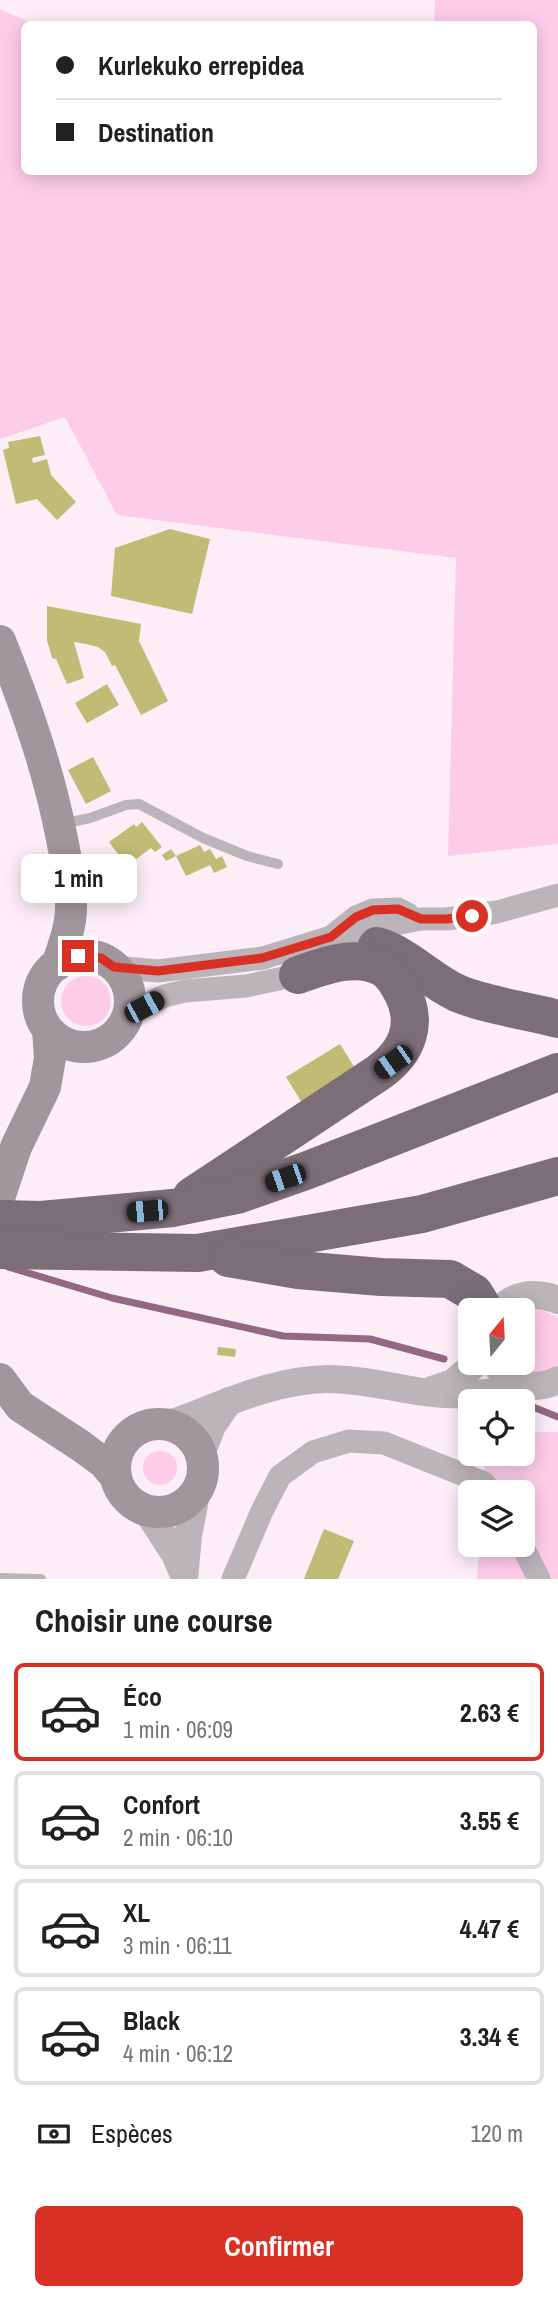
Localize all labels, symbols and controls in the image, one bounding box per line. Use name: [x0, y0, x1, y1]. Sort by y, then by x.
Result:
text: Kurlekuko errepidea: [98, 48, 304, 83]
text: Destination: [98, 115, 214, 150]
callout: 1 min: [20, 855, 136, 904]
text: 1 min: [54, 863, 104, 894]
route start: [456, 900, 488, 932]
route end: [62, 940, 94, 972]
car: [121, 988, 168, 1026]
car: [370, 1041, 417, 1083]
car: [262, 1161, 309, 1195]
car: [126, 1199, 169, 1223]
north arrow: [458, 1298, 536, 1376]
map controls: [458, 1298, 535, 1557]
button: locate: [458, 1389, 535, 1466]
button: layers: [458, 1480, 535, 1557]
text: Choisir une course: [35, 1599, 273, 1642]
text: Éco: [123, 1679, 162, 1714]
icon: car: [39, 1681, 102, 1744]
text: 2.63 €: [460, 1695, 519, 1730]
text: 1 min · 06:09: [123, 1714, 233, 1745]
text: Confort: [123, 1787, 200, 1822]
icon: car: [39, 1789, 102, 1852]
text: 3.55 €: [460, 1803, 519, 1838]
text: 2 min · 06:10: [123, 1822, 233, 1853]
text: XL: [123, 1895, 150, 1930]
icon: car: [39, 1897, 102, 1960]
text: 4.47 €: [460, 1911, 519, 1946]
text: 3 min · 06:11: [123, 1930, 232, 1961]
text: Black: [123, 2003, 180, 2038]
icon: car: [39, 2005, 102, 2068]
text: 3.34 €: [460, 2019, 519, 2054]
text: 4 min · 06:12: [123, 2038, 233, 2069]
icon: cash: [35, 2115, 73, 2153]
text: Espèces: [91, 2116, 173, 2151]
text: 120 m: [471, 2118, 523, 2149]
button: Confirmer: [35, 2206, 523, 2286]

